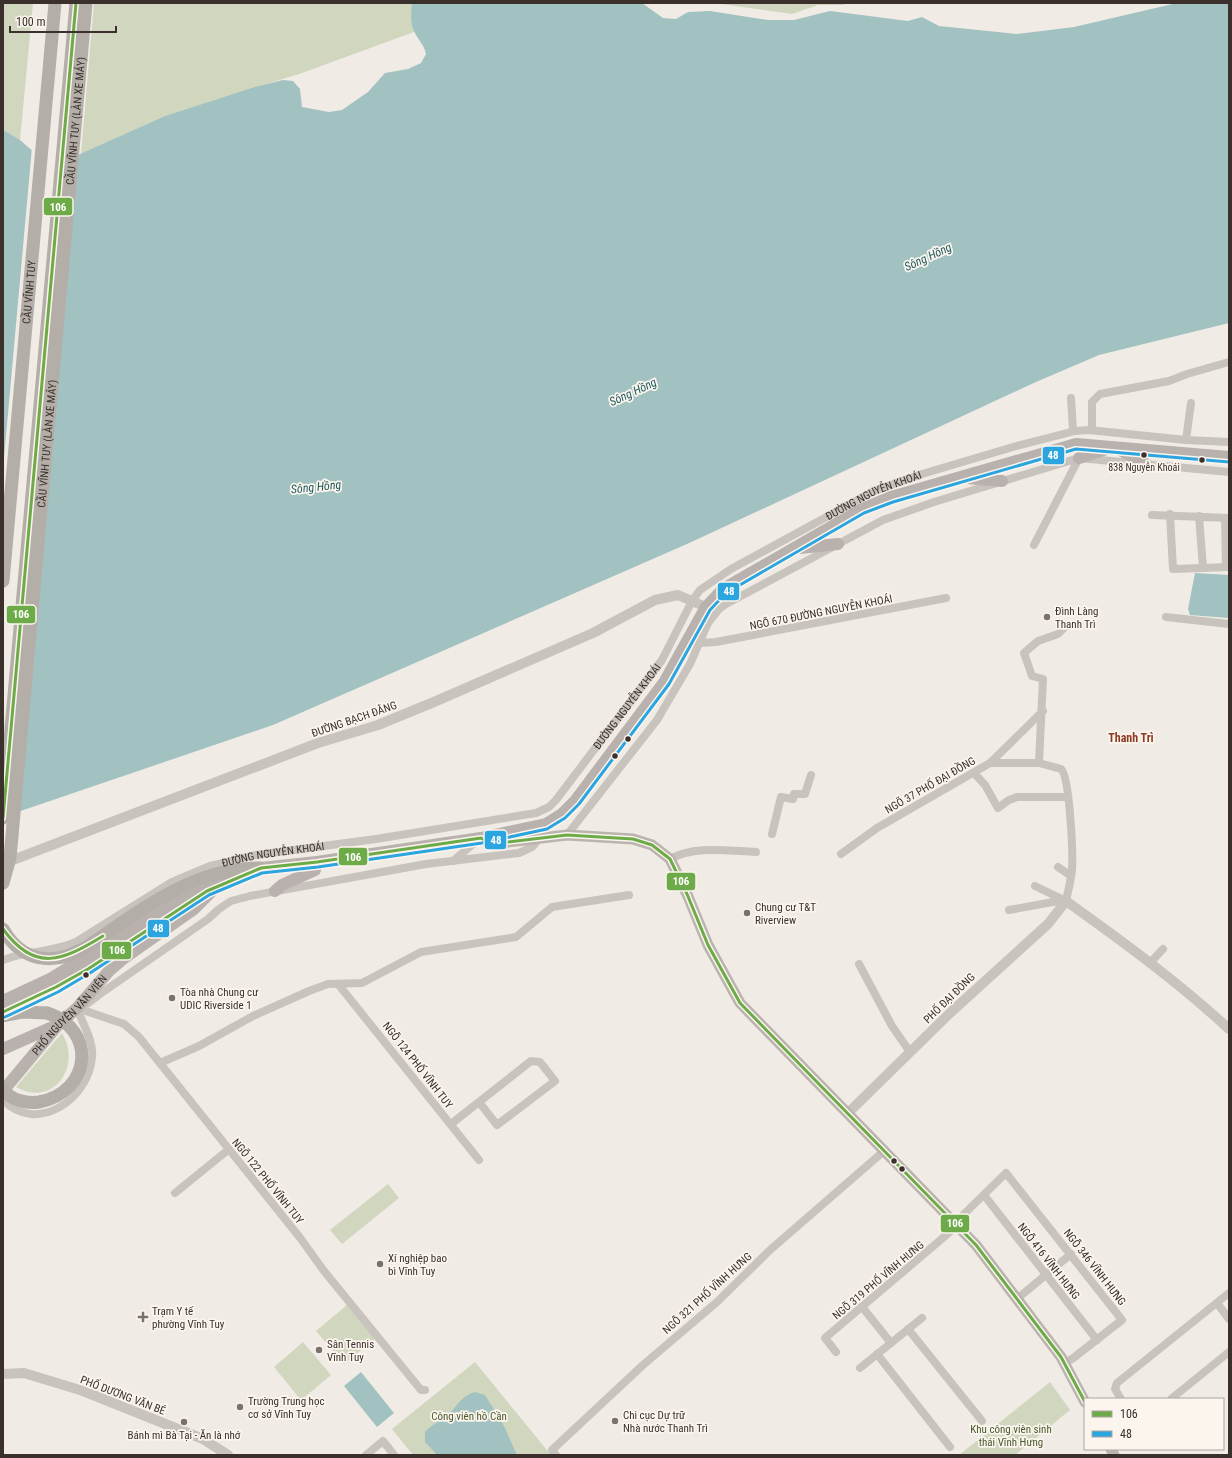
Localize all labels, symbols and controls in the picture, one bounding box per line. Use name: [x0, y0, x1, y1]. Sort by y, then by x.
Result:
scale bar: [10, 8, 116, 34]
text: 100 m: [16, 15, 46, 29]
street label: CẦU VĨNH TUY (LÀN XE MÁY): [62, 56, 88, 186]
line badge: 106: [43, 197, 73, 216]
text: 106: [50, 201, 67, 214]
water label: Sông Hồng: [902, 240, 954, 274]
street label: CẦU VĨNH TUY: [19, 260, 39, 325]
water label: Sông Hồng: [607, 375, 659, 409]
street label: CẦU VĨNH TUY (LÀN XE MÁY): [34, 379, 60, 508]
line badge: 48: [1042, 446, 1065, 465]
text: 48: [1047, 449, 1059, 462]
marker: 838 Nguyễn Khoái: [1139, 450, 1149, 460]
unlabelled marker: [1197, 455, 1207, 465]
place label: 838 Nguyễn Khoái: [1108, 461, 1180, 473]
street label: ĐƯỜNG NGUYỄN KHOÁI: [823, 469, 923, 523]
water label: Sông Hồng: [290, 477, 342, 497]
line badge: 48: [717, 582, 740, 601]
text: 48: [723, 585, 735, 598]
street label: NGÕ 670 ĐƯỜNG NGUYỄN KHOÁI: [748, 591, 894, 633]
line badge: 106: [6, 605, 36, 624]
place label: Đình Làng Thanh Trì: [1055, 605, 1098, 631]
text: 106: [13, 608, 30, 621]
marker: Đình Làng Thanh Trì: [1042, 612, 1052, 622]
street label: ĐƯỜNG NGUYỄN KHOÁI: [591, 661, 664, 752]
street label: ĐƯỜNG BẠCH ĐẰNG: [309, 698, 399, 740]
district label: Thanh Trì: [1108, 731, 1154, 745]
unlabelled marker: [623, 734, 633, 744]
unlabelled marker: [610, 751, 620, 761]
street label: NGÕ 37 PHỐ ĐẠI ĐỒNG: [882, 753, 978, 817]
line badge: 48: [484, 830, 507, 850]
text: 48: [490, 834, 502, 847]
street label: ĐƯỜNG NGUYỄN KHOÁI: [220, 840, 325, 870]
line badge: 106: [338, 847, 368, 866]
text: 106: [345, 851, 362, 864]
line badge: 106: [666, 872, 696, 891]
text: 106: [673, 875, 690, 888]
place label: Chung cư T&T Riverview: [755, 901, 816, 927]
marker: Chung cư T&T Riverview: [742, 908, 752, 918]
line badge: 48: [147, 919, 170, 938]
text: 48: [152, 922, 164, 935]
line badge: 106: [101, 941, 132, 960]
text: 106: [109, 944, 126, 957]
street label: PHỐ ĐẠI ĐỒNG: [920, 969, 978, 1026]
unlabelled marker: [81, 970, 91, 980]
street label: PHỐ NGUYỄN VĂN VIÊN: [29, 972, 110, 1058]
place label: Tòa nhà Chung cư UDIC Riverside 1: [180, 986, 259, 1012]
marker: Tòa nhà Chung cư UDIC Riverside 1: [167, 993, 177, 1003]
street label: NGÕ 124 PHỐ VĨNH TUY: [380, 1018, 457, 1111]
street label: NGÕ 122 PHỐ VĨNH TUY: [229, 1135, 308, 1227]
unlabelled marker: [889, 1156, 899, 1166]
unlabelled marker: [897, 1164, 907, 1174]
line badge: 106: [940, 1214, 970, 1233]
text: 106: [947, 1217, 964, 1230]
street label: NGÕ 416 VĨNH HƯNG: [1015, 1221, 1082, 1302]
street label: NGÕ 346 VĨNH HƯNG: [1061, 1227, 1128, 1308]
street label: NGÕ 319 PHỐ VĨNH HƯNG: [829, 1237, 927, 1322]
street label: NGÕ 321 PHỐ VĨNH HƯNG: [659, 1249, 755, 1337]
place label: Xí nghiệp bao bì Vĩnh Tuy: [388, 1252, 448, 1278]
marker: Xí nghiệp bao bì Vĩnh Tuy: [375, 1259, 385, 1269]
place label: Trạm Y tế phường Vĩnh Tuy: [152, 1305, 225, 1331]
marker: Trạm Y tế phường Vĩnh Tuy: [137, 1311, 149, 1323]
place label: Sân Tennis Vĩnh Tuy: [327, 1338, 374, 1364]
marker: Sân Tennis Vĩnh Tuy: [314, 1345, 324, 1355]
street label: PHỐ DƯƠNG VĂN BÉ: [78, 1371, 169, 1418]
place label: Trường Trung học cơ sở Vĩnh Tuy: [248, 1395, 325, 1421]
legend: [1084, 1398, 1224, 1450]
marker: Trường Trung học cơ sở Vĩnh Tuy: [235, 1402, 245, 1412]
text: 106: [1120, 1407, 1138, 1421]
place label: Chi cục Dự trữ Nhà nước Thanh Trì: [623, 1409, 708, 1435]
park label: Công viên hồ Cần: [431, 1410, 507, 1423]
marker: Chi cục Dự trữ Nhà nước Thanh Trì: [610, 1416, 620, 1426]
marker: Bánh mì Bà Tại - Ăn là nhớ: [179, 1417, 189, 1427]
park label: Khu công viên sinh thái Vĩnh Hưng: [970, 1423, 1052, 1449]
text: 48: [1120, 1427, 1132, 1441]
place label: Bánh mì Bà Tại - Ăn là nhớ: [128, 1429, 241, 1442]

